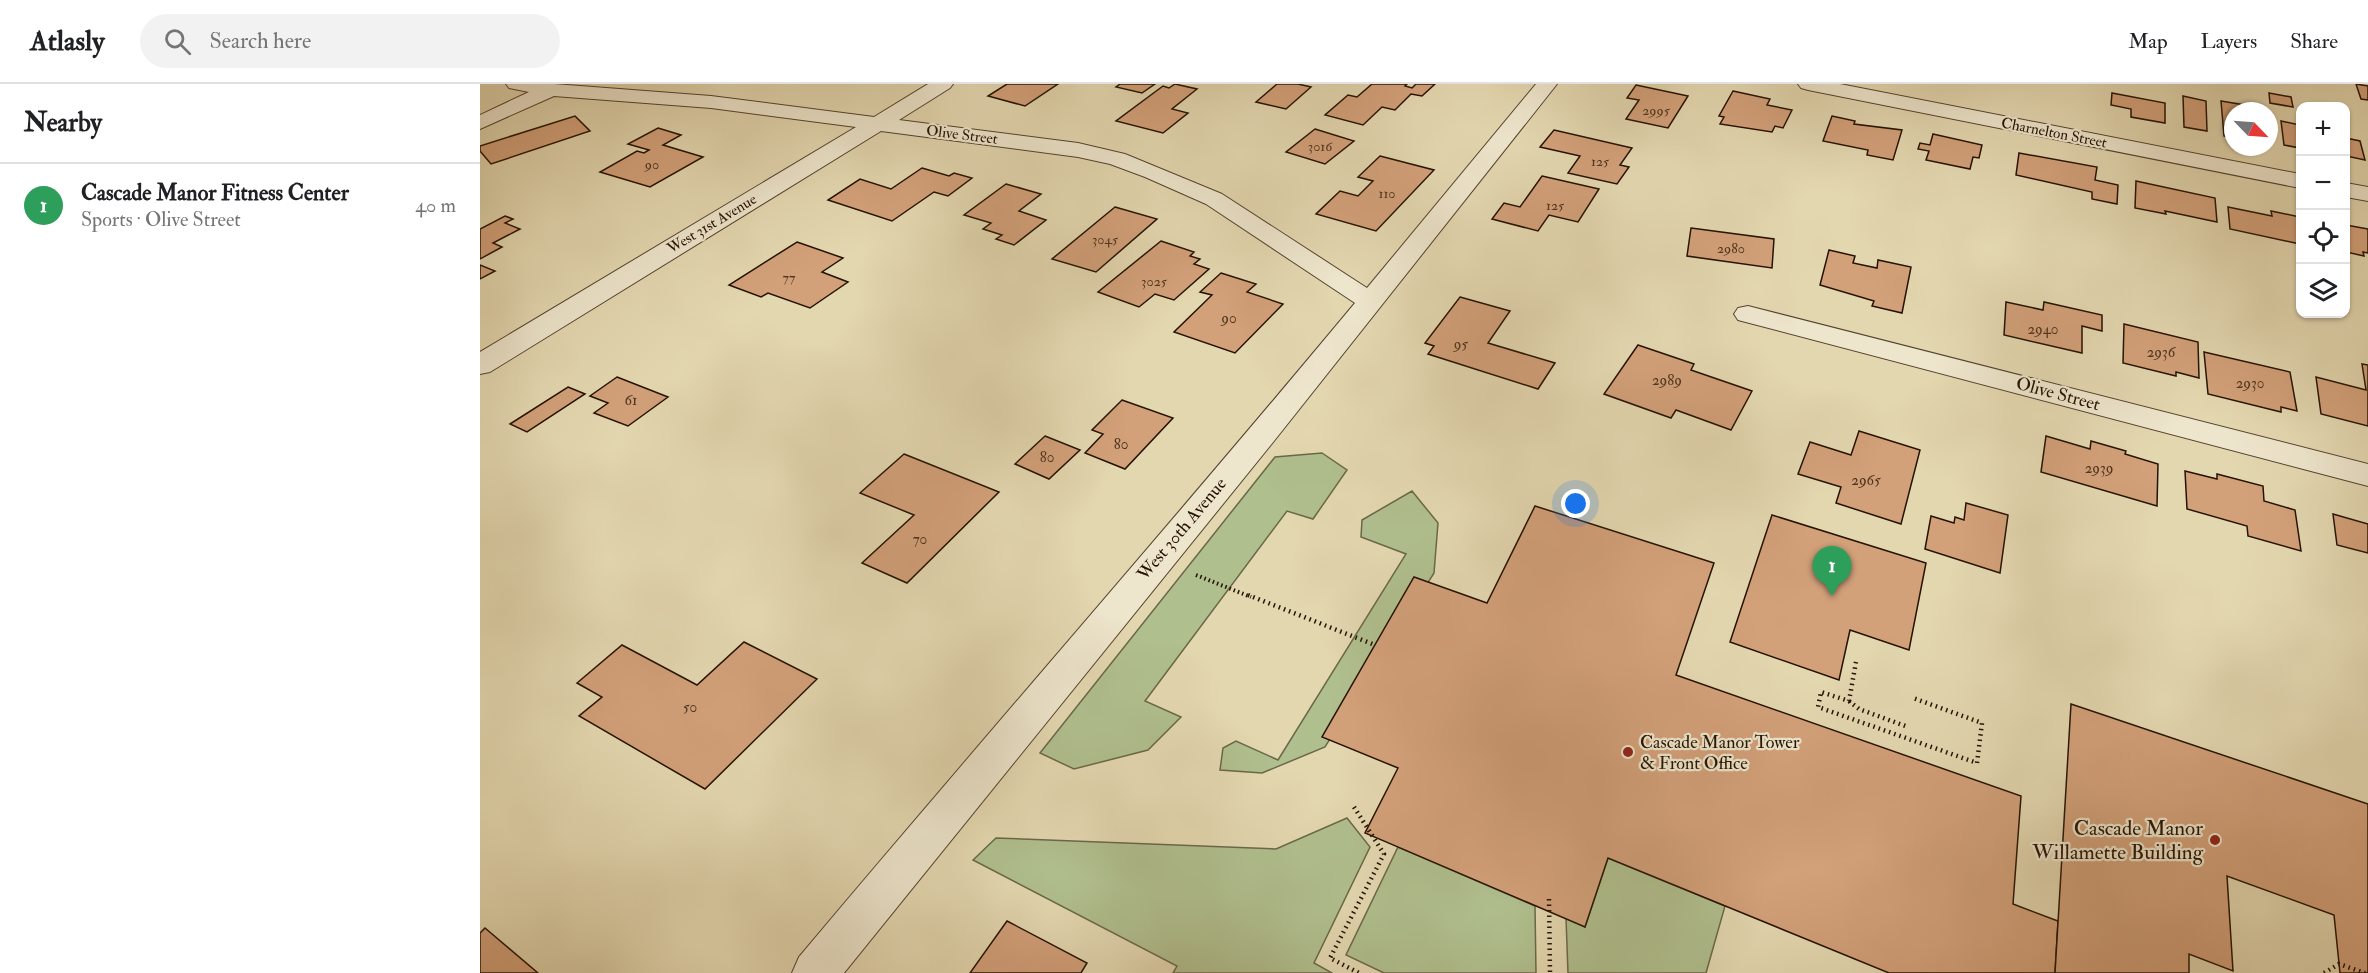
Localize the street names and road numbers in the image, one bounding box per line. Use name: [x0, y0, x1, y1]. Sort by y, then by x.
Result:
street label: Charnelton Street: [1999, 113, 2109, 153]
street label: Olive Street: [925, 121, 999, 149]
street label: West 31st Avenue: [663, 190, 760, 259]
street label: Olive Street: [2013, 372, 2103, 416]
street label: West 30th Avenue: [1132, 472, 1232, 586]

